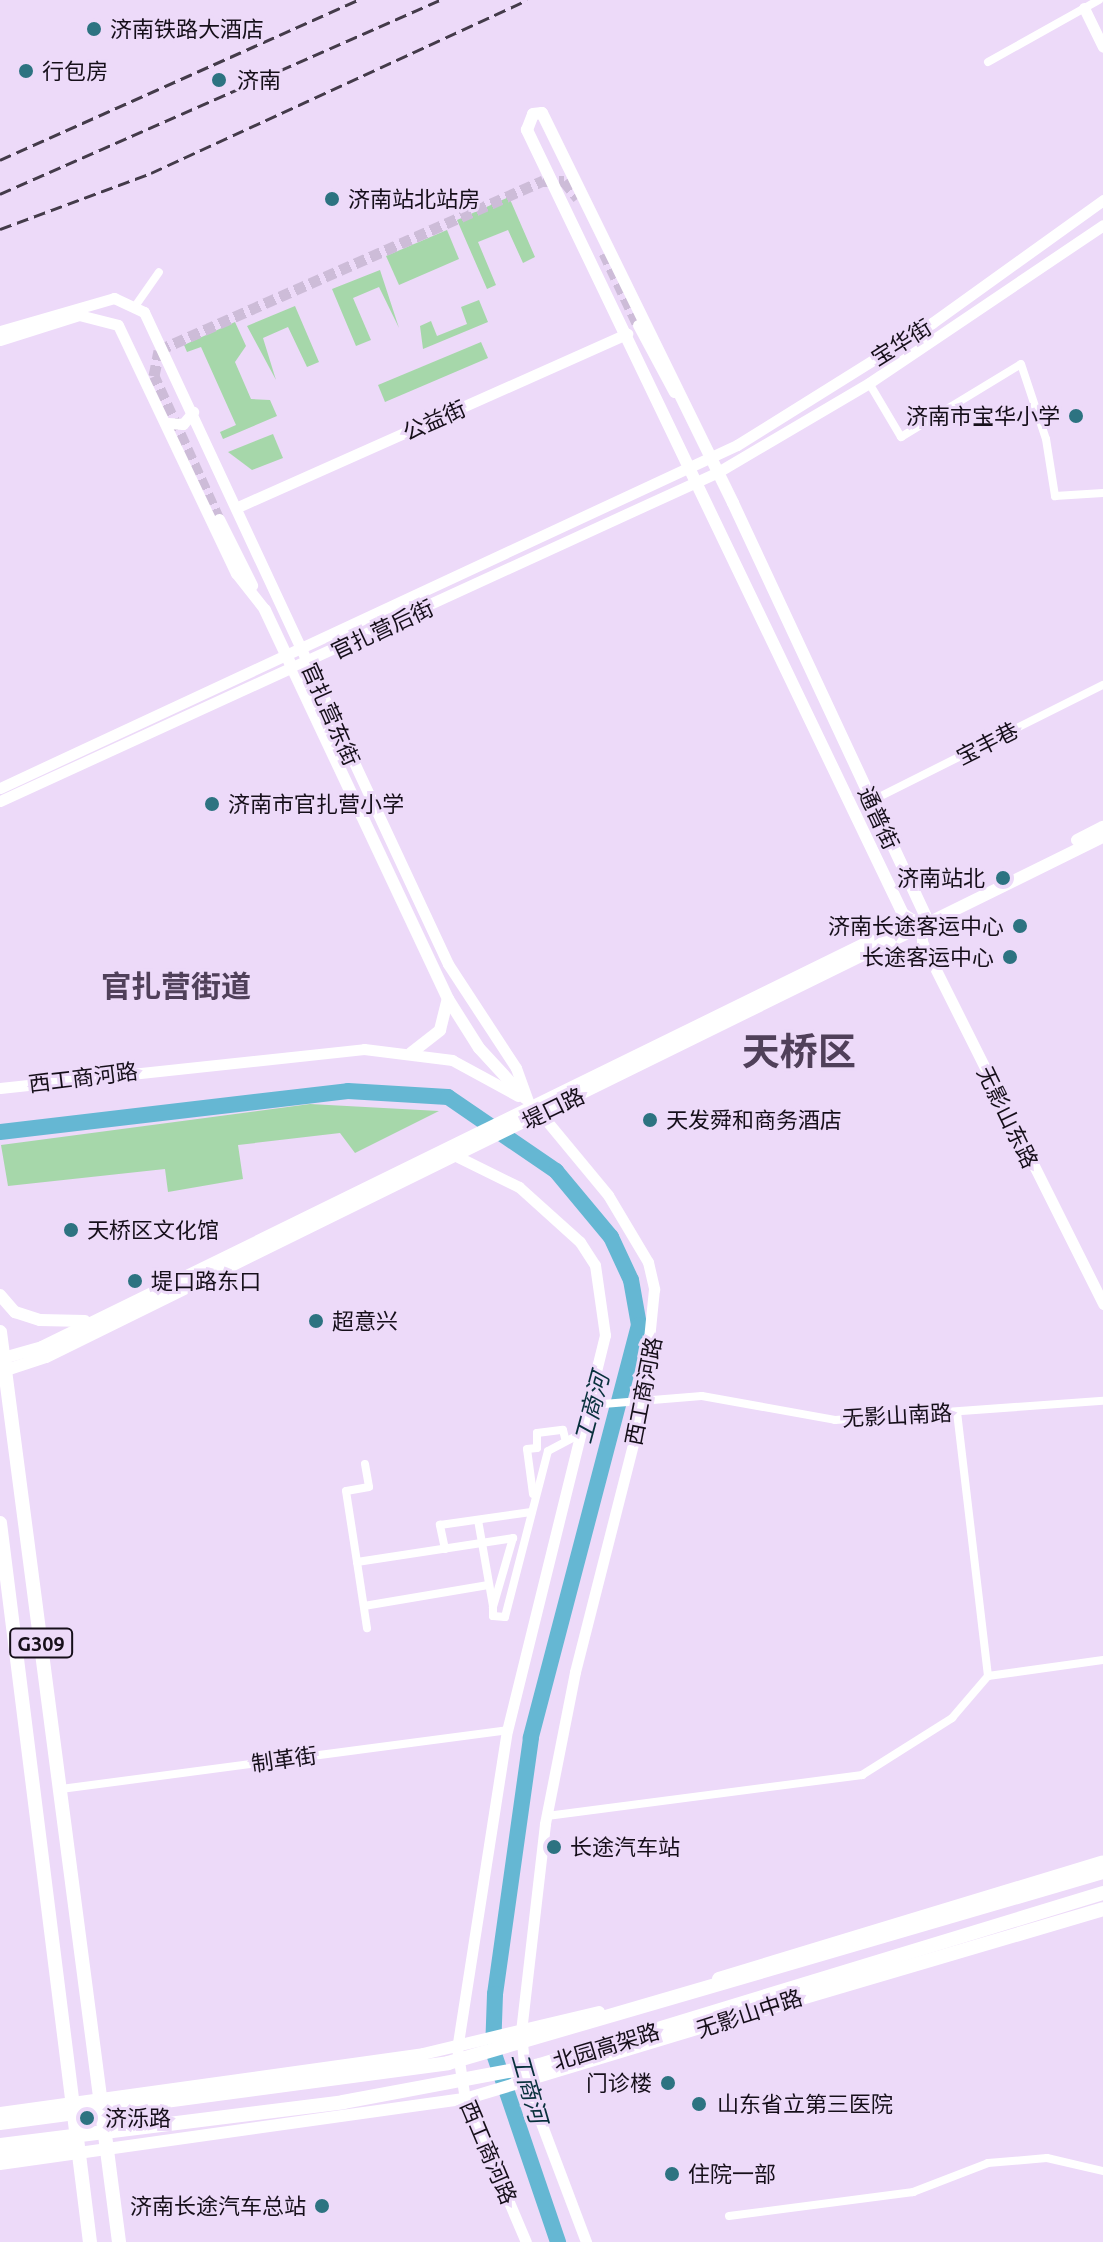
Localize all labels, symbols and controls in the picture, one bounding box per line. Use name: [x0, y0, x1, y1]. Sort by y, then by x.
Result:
place label: 济南铁路大酒店: [110, 16, 264, 42]
marker: 济南铁路大酒店: [85, 20, 103, 38]
place label: 行包房: [42, 58, 108, 84]
marker: 行包房: [17, 62, 35, 80]
place label: 济南: [237, 67, 281, 93]
marker: 济南: [208, 69, 230, 91]
place label: 济南站北站房: [348, 186, 480, 212]
marker: 济南站北站房: [323, 190, 341, 208]
street label: 宝华街: [866, 313, 936, 371]
street label: 公益街: [398, 395, 470, 445]
place label: 济南市宝华小学: [906, 403, 1060, 429]
marker: 济南市宝华小学: [1067, 407, 1085, 425]
street label: 官扎营后街: [327, 594, 437, 664]
street label: 官扎营东街: [297, 658, 365, 770]
street label: 宝丰巷: [952, 716, 1022, 770]
street label: 通普街: [853, 783, 905, 853]
place label: 济南市官扎营小学: [228, 791, 404, 817]
marker: 济南市官扎营小学: [203, 795, 221, 813]
place label: 济南站北: [897, 865, 985, 891]
marker: 济南站北: [992, 867, 1014, 889]
place label: 济南长途客运中心: [828, 913, 1004, 939]
marker: 济南长途客运中心: [1011, 917, 1029, 935]
place label: 长途客运中心: [862, 944, 994, 970]
marker: 长途客运中心: [1001, 948, 1019, 966]
district label: 官扎营街道: [101, 968, 251, 1004]
district label: 天桥区: [742, 1029, 856, 1075]
street label: 西工商河路: [27, 1057, 139, 1097]
street label: 无影山东路: [972, 1062, 1044, 1172]
street label: 堤口路: [518, 1082, 588, 1134]
place label: 天发舜和商务酒店: [666, 1107, 842, 1133]
marker: 天发舜和商务酒店: [641, 1111, 659, 1129]
place label: 天桥区文化馆: [87, 1217, 219, 1243]
marker: 天桥区文化馆: [62, 1221, 80, 1239]
place label: 堤口路东口: [151, 1268, 261, 1294]
marker: 堤口路东口: [126, 1272, 144, 1290]
place label: 超意兴: [332, 1308, 398, 1334]
marker: 超意兴: [307, 1312, 325, 1330]
street label: 西工商河路: [620, 1334, 666, 1448]
water label: 工商河: [569, 1369, 615, 1447]
street label: 无影山南路: [841, 1399, 953, 1431]
road number: G309: [9, 1627, 73, 1659]
street label: 制革街: [249, 1741, 319, 1777]
place label: 长途汽车站: [570, 1834, 680, 1860]
marker: 长途汽车站: [545, 1838, 563, 1856]
street label: 无影山中路: [693, 1983, 805, 2043]
street label: 北园高架路: [550, 2017, 662, 2075]
water label: 工商河: [505, 2049, 553, 2127]
place label: 门诊楼: [586, 2070, 652, 2096]
marker: 门诊楼: [659, 2074, 677, 2092]
place label: 山东省立第三医院: [717, 2091, 893, 2117]
marker: 山东省立第三医院: [688, 2093, 710, 2115]
street label: 西工商河路: [455, 2096, 523, 2208]
place label: 济泺路: [105, 2105, 171, 2131]
marker: 济泺路: [76, 2107, 98, 2129]
place label: 住院一部: [688, 2161, 776, 2187]
marker: 住院一部: [663, 2165, 681, 2183]
place label: 济南长途汽车总站: [130, 2193, 306, 2219]
marker: 济南长途汽车总站: [313, 2197, 331, 2215]

